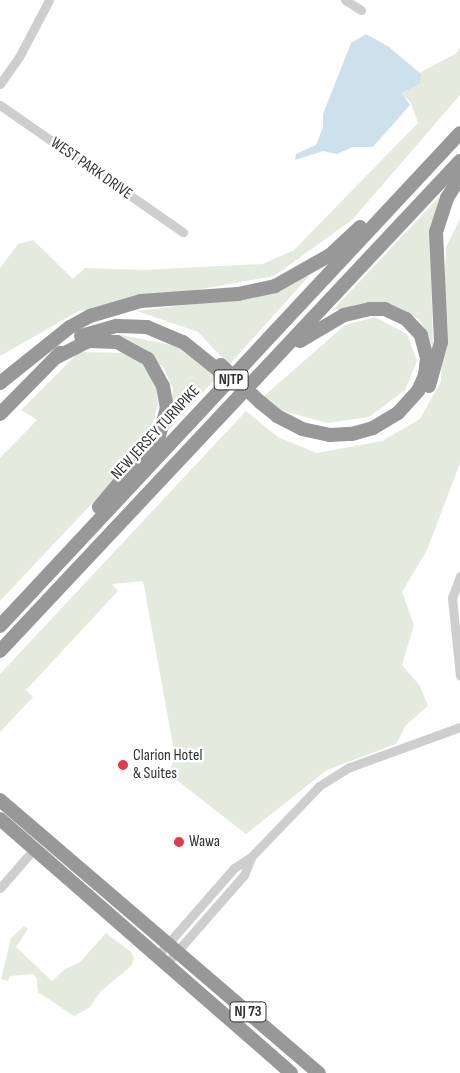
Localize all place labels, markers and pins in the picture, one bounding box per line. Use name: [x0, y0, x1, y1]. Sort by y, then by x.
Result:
place label: Clarion Hotel & Suites: [133, 746, 202, 784]
marker: Clarion Hotel & Suites: [117, 759, 129, 771]
place label: Wawa: [189, 832, 220, 852]
marker: Wawa: [173, 836, 185, 848]

